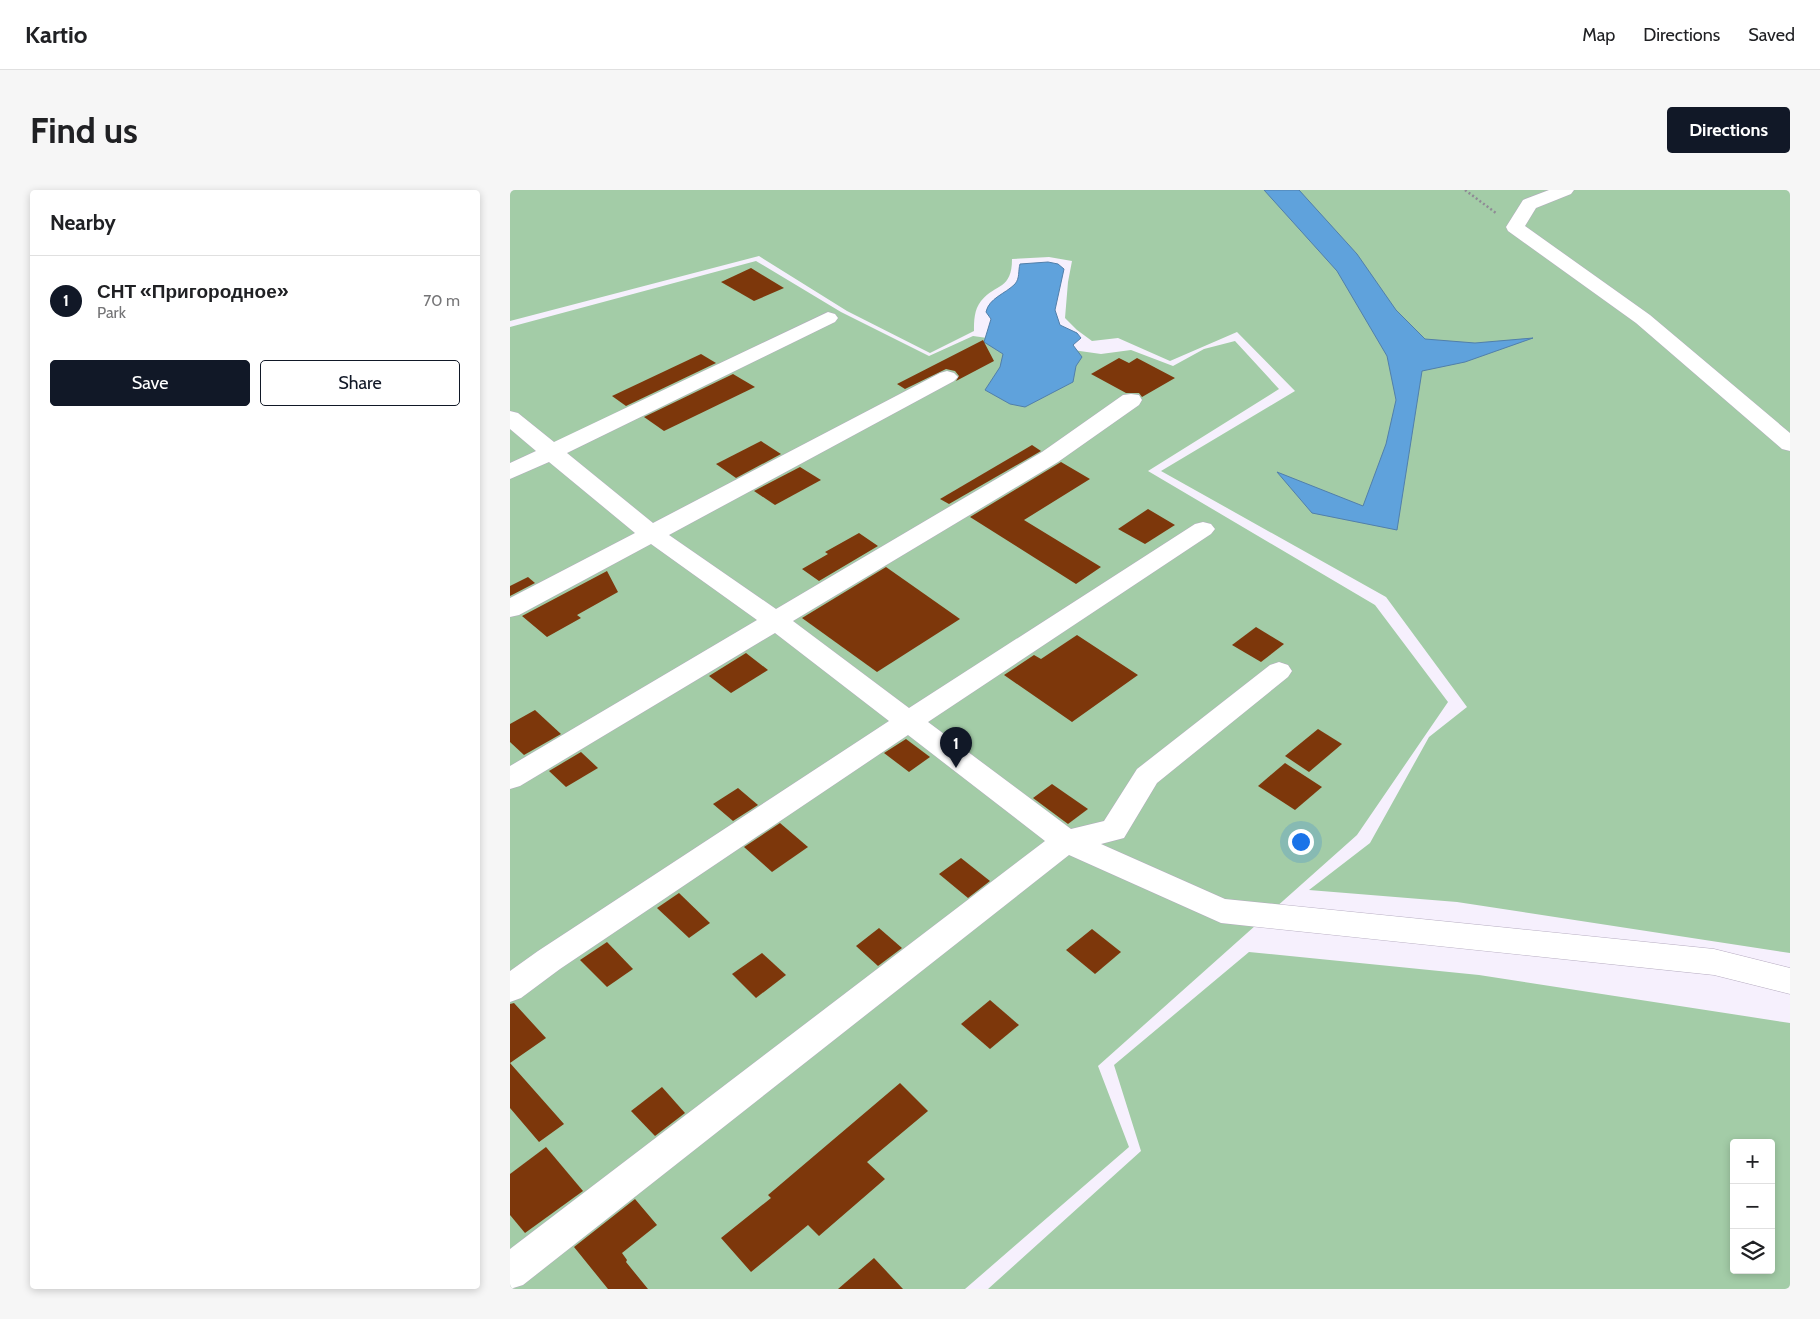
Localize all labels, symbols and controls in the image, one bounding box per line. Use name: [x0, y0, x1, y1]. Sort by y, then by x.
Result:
text: Kartio: [25, 20, 88, 49]
text: Map: [1582, 24, 1615, 46]
text: Directions: [1643, 24, 1720, 46]
text: Saved: [1748, 24, 1795, 46]
button: Directions: [1667, 107, 1790, 153]
text: Find us: [30, 109, 138, 152]
text: Nearby: [50, 210, 116, 235]
text: СНТ «Пригородное»: [97, 280, 288, 303]
text: 1: [63, 291, 69, 310]
text: 70 m: [423, 291, 460, 310]
text: Park: [97, 303, 126, 322]
button: Save: [50, 360, 250, 406]
button: Share: [260, 360, 460, 406]
pin: 1: [940, 727, 972, 768]
your location: [1288, 829, 1314, 855]
map controls: [1730, 1139, 1775, 1274]
button: +: [1730, 1139, 1775, 1184]
button: −: [1730, 1184, 1775, 1229]
button: layers: [1730, 1229, 1775, 1274]

